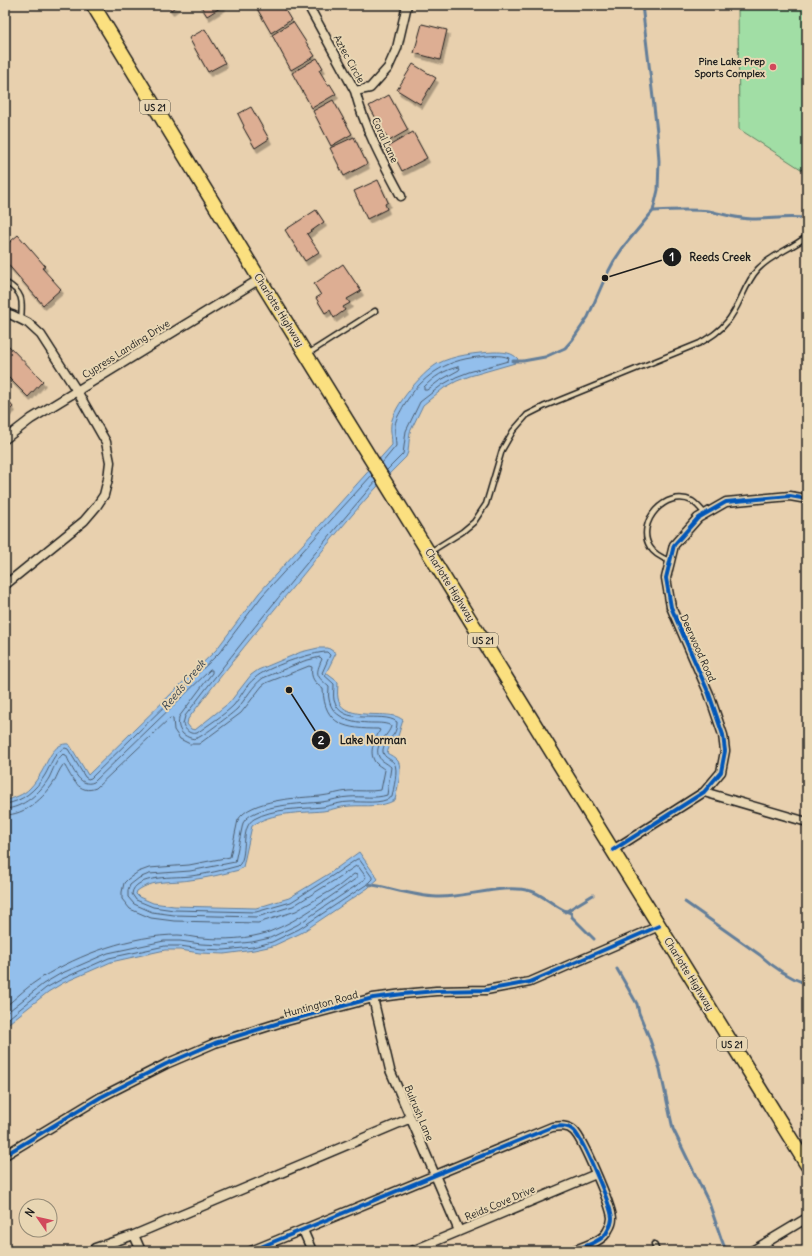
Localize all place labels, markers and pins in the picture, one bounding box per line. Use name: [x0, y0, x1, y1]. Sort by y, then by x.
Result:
place label: Pine Lake Prep Sports Complex: [695, 55, 765, 80]
marker: Pine Lake Prep Sports Complex: [768, 62, 778, 72]
callout: Reeds Creek: [662, 246, 759, 269]
callout: Lake Norman: [311, 729, 414, 752]

